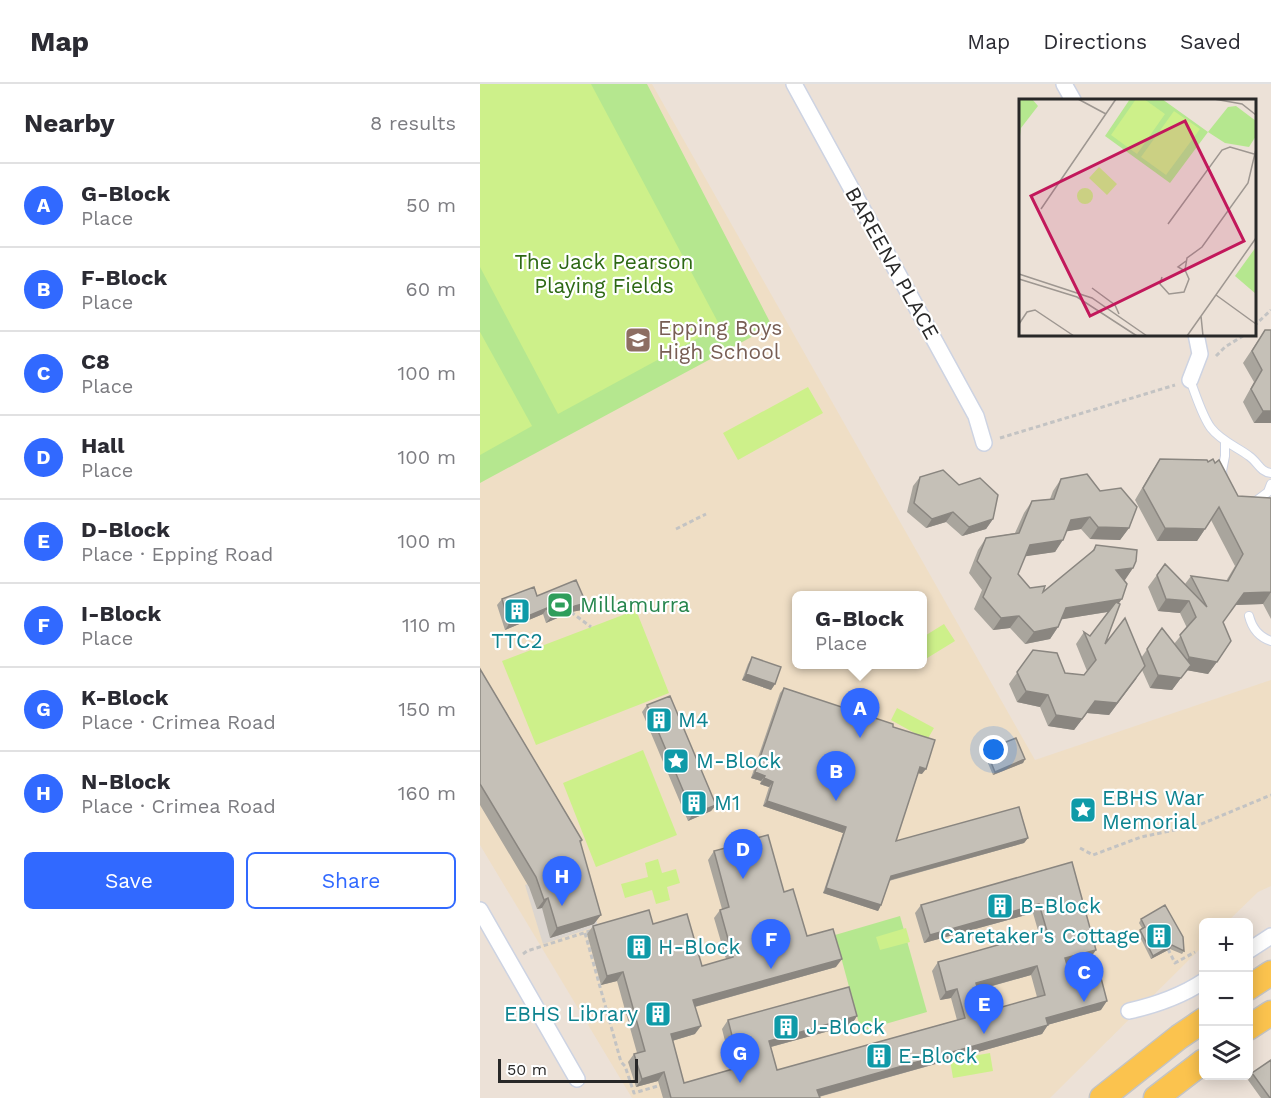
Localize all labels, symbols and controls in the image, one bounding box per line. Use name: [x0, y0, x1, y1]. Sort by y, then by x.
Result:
text: Map: [30, 25, 89, 58]
text: Map: [967, 29, 1010, 54]
text: Directions: [1043, 29, 1147, 54]
text: Saved: [1180, 29, 1241, 54]
inset map: [1019, 99, 1256, 336]
text: Nearby: [24, 108, 115, 138]
text: 8 results: [370, 111, 456, 135]
text: G-Block: [81, 181, 170, 206]
street label: BAREENA PLACE: [840, 182, 945, 343]
text: A: [37, 193, 50, 217]
text: 50 m: [406, 193, 456, 217]
text: Place: [81, 206, 133, 230]
park label: The Jack Pearson Playing Fields: [514, 249, 694, 298]
text: F-Block: [81, 265, 167, 290]
text: B: [37, 277, 50, 301]
text: 60 m: [406, 277, 456, 301]
text: Place: [81, 290, 133, 314]
place label: Epping Boys High School: [658, 315, 782, 364]
school or university icon: Epping Boys High School: [623, 325, 653, 355]
text: C8: [81, 349, 110, 374]
text: C: [37, 361, 50, 385]
text: 100 m: [397, 361, 456, 385]
text: Place: [81, 374, 133, 398]
text: Hall: [81, 433, 124, 458]
text: D: [36, 445, 51, 469]
text: 100 m: [397, 445, 456, 469]
text: Place: [81, 458, 133, 482]
text: D-Block: [81, 517, 170, 542]
text: E: [37, 529, 50, 553]
text: 100 m: [397, 529, 456, 553]
text: Place · Epping Road: [81, 542, 273, 566]
sports icon: Millamurra: [545, 590, 575, 620]
popup: [792, 591, 927, 669]
place label: Millamurra: [580, 592, 690, 617]
building icon: TTC2: [502, 596, 532, 626]
text: I-Block: [81, 601, 161, 626]
text: G-Block: [815, 606, 904, 631]
text: F: [37, 613, 50, 637]
text: 110 m: [402, 613, 456, 637]
text: Place: [81, 626, 133, 650]
place label: TTC2: [491, 628, 543, 653]
text: Place: [815, 631, 867, 655]
text: K-Block: [81, 685, 168, 710]
pin: A: [840, 688, 880, 738]
text: G: [36, 697, 51, 721]
text: 150 m: [398, 697, 456, 721]
building icon: M4: [644, 705, 674, 735]
place label: M4: [678, 707, 709, 732]
text: Place · Crimea Road: [81, 710, 276, 734]
your location: [979, 735, 1008, 764]
place icon: M-Block: [661, 746, 691, 776]
place label: M-Block: [696, 748, 781, 773]
pin: B: [816, 752, 856, 801]
text: N-Block: [81, 769, 171, 794]
text: H: [36, 781, 51, 805]
text: 160 m: [398, 781, 456, 805]
place label: EBHS War Memorial: [1102, 785, 1205, 834]
building icon: M1: [679, 788, 709, 818]
place label: M1: [714, 790, 740, 815]
text: Place · Crimea Road: [81, 794, 276, 818]
place icon: EBHS War Memorial: [1068, 795, 1098, 825]
pin: D: [724, 830, 762, 879]
button: Save: [24, 852, 234, 909]
button: Share: [246, 852, 456, 909]
pin: H: [542, 856, 581, 906]
building icon: B-Block: [985, 891, 1015, 921]
place label: B-Block: [1020, 893, 1101, 918]
map controls: [1199, 918, 1253, 1080]
button: +: [1199, 918, 1253, 972]
pin: F: [752, 920, 790, 969]
building icon: Caretaker's Cottage: [1144, 921, 1174, 951]
place label: Caretaker's Cottage: [940, 923, 1140, 948]
building icon: H-Block: [624, 932, 654, 962]
place label: H-Block: [658, 934, 741, 959]
pin: C: [1064, 952, 1104, 1002]
button: −: [1199, 972, 1253, 1026]
pin: E: [964, 984, 1004, 1034]
building icon: EBHS Library: [643, 999, 673, 1029]
place label: EBHS Library: [504, 1001, 638, 1026]
building icon: J-Block: [771, 1012, 801, 1042]
place label: J-Block: [806, 1014, 885, 1039]
button: layers: [1199, 1026, 1253, 1080]
pin: G: [720, 1034, 760, 1083]
building icon: E-Block: [864, 1041, 894, 1071]
place label: E-Block: [898, 1043, 978, 1068]
scale bar: [498, 1056, 638, 1084]
text: 50 m: [507, 1060, 547, 1079]

